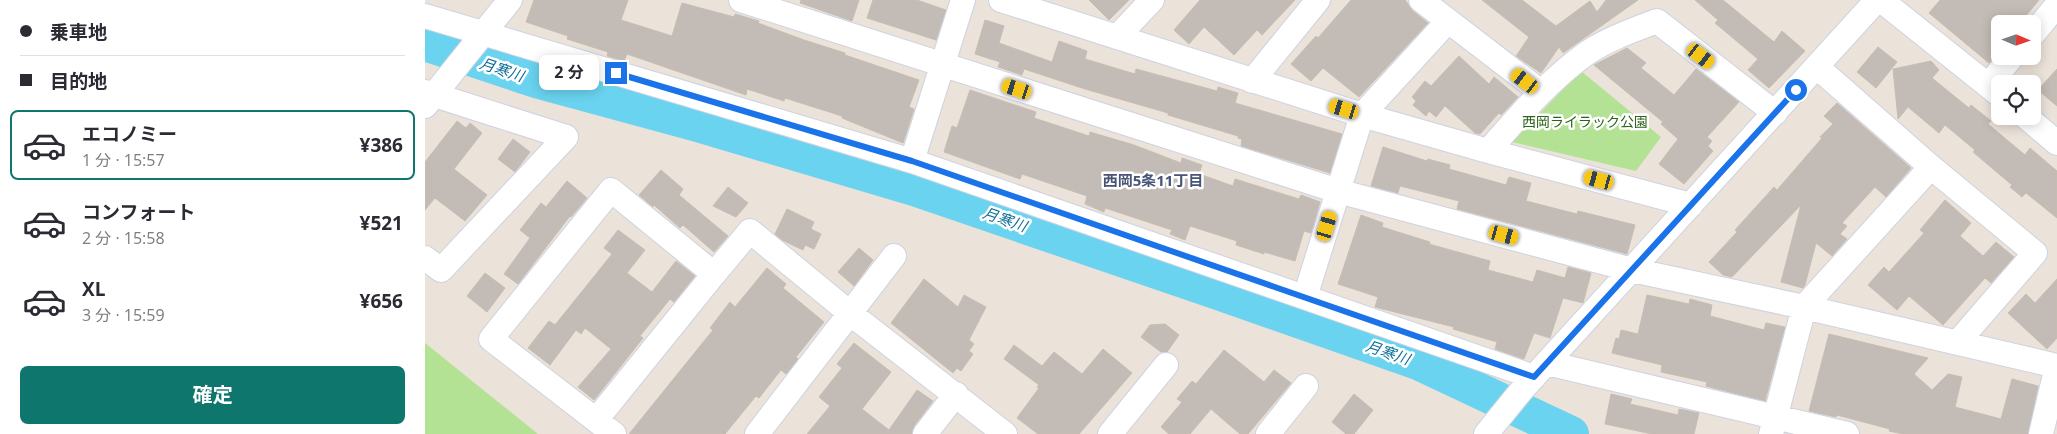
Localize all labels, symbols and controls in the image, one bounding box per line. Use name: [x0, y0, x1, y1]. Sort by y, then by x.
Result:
north arrow: [1991, 15, 2041, 65]
map controls: [1991, 15, 2041, 125]
text: 乗車地: [50, 19, 107, 45]
car: [1684, 41, 1717, 71]
water label: 月寒川: [478, 53, 528, 86]
callout: 2 分: [539, 56, 599, 90]
text: 2 分: [554, 61, 584, 83]
route end: [605, 62, 627, 84]
car: [1508, 66, 1541, 96]
text: 目的地: [50, 68, 107, 94]
button: locate: [1991, 75, 2041, 125]
car: [1000, 77, 1033, 101]
route start: [1785, 79, 1807, 101]
car: [1327, 97, 1360, 121]
park label: 西岡ライラック公園: [1522, 112, 1648, 131]
text: エコノミー: [82, 121, 177, 147]
icon: car: [22, 123, 67, 168]
text: ¥386: [360, 132, 403, 158]
text: 1 分 · 15:57: [82, 149, 165, 171]
car: [1582, 169, 1615, 191]
district label: 西岡5条11丁目: [1103, 170, 1203, 190]
text: コンフォート: [82, 199, 195, 225]
icon: car: [22, 201, 67, 246]
water label: 月寒川: [980, 202, 1031, 236]
car: [1315, 209, 1338, 243]
text: ¥521: [360, 210, 403, 236]
car: [1487, 224, 1520, 246]
text: 2 分 · 15:58: [82, 227, 165, 249]
text: XL: [82, 276, 105, 302]
icon: car: [22, 279, 67, 324]
text: ¥656: [360, 288, 403, 314]
text: 3 分 · 15:59: [82, 304, 165, 326]
water label: 月寒川: [1363, 335, 1414, 369]
button: 確定: [20, 366, 405, 424]

